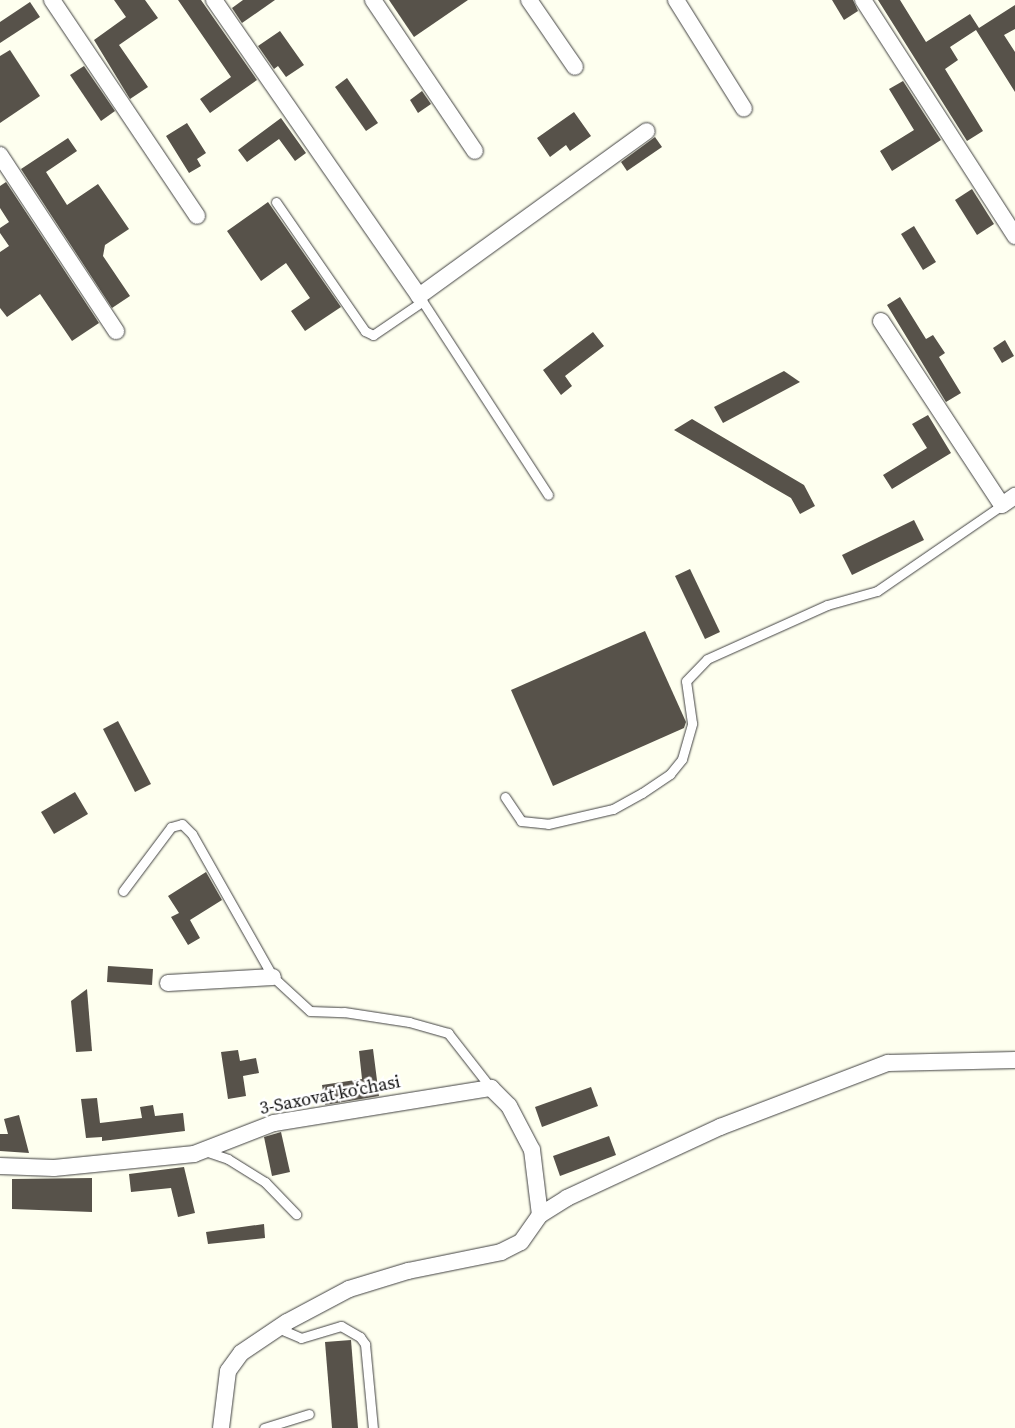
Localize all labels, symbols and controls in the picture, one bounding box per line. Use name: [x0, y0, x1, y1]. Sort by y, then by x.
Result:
street label: 3-Saxovat koʻchasi: [258, 1071, 402, 1119]

